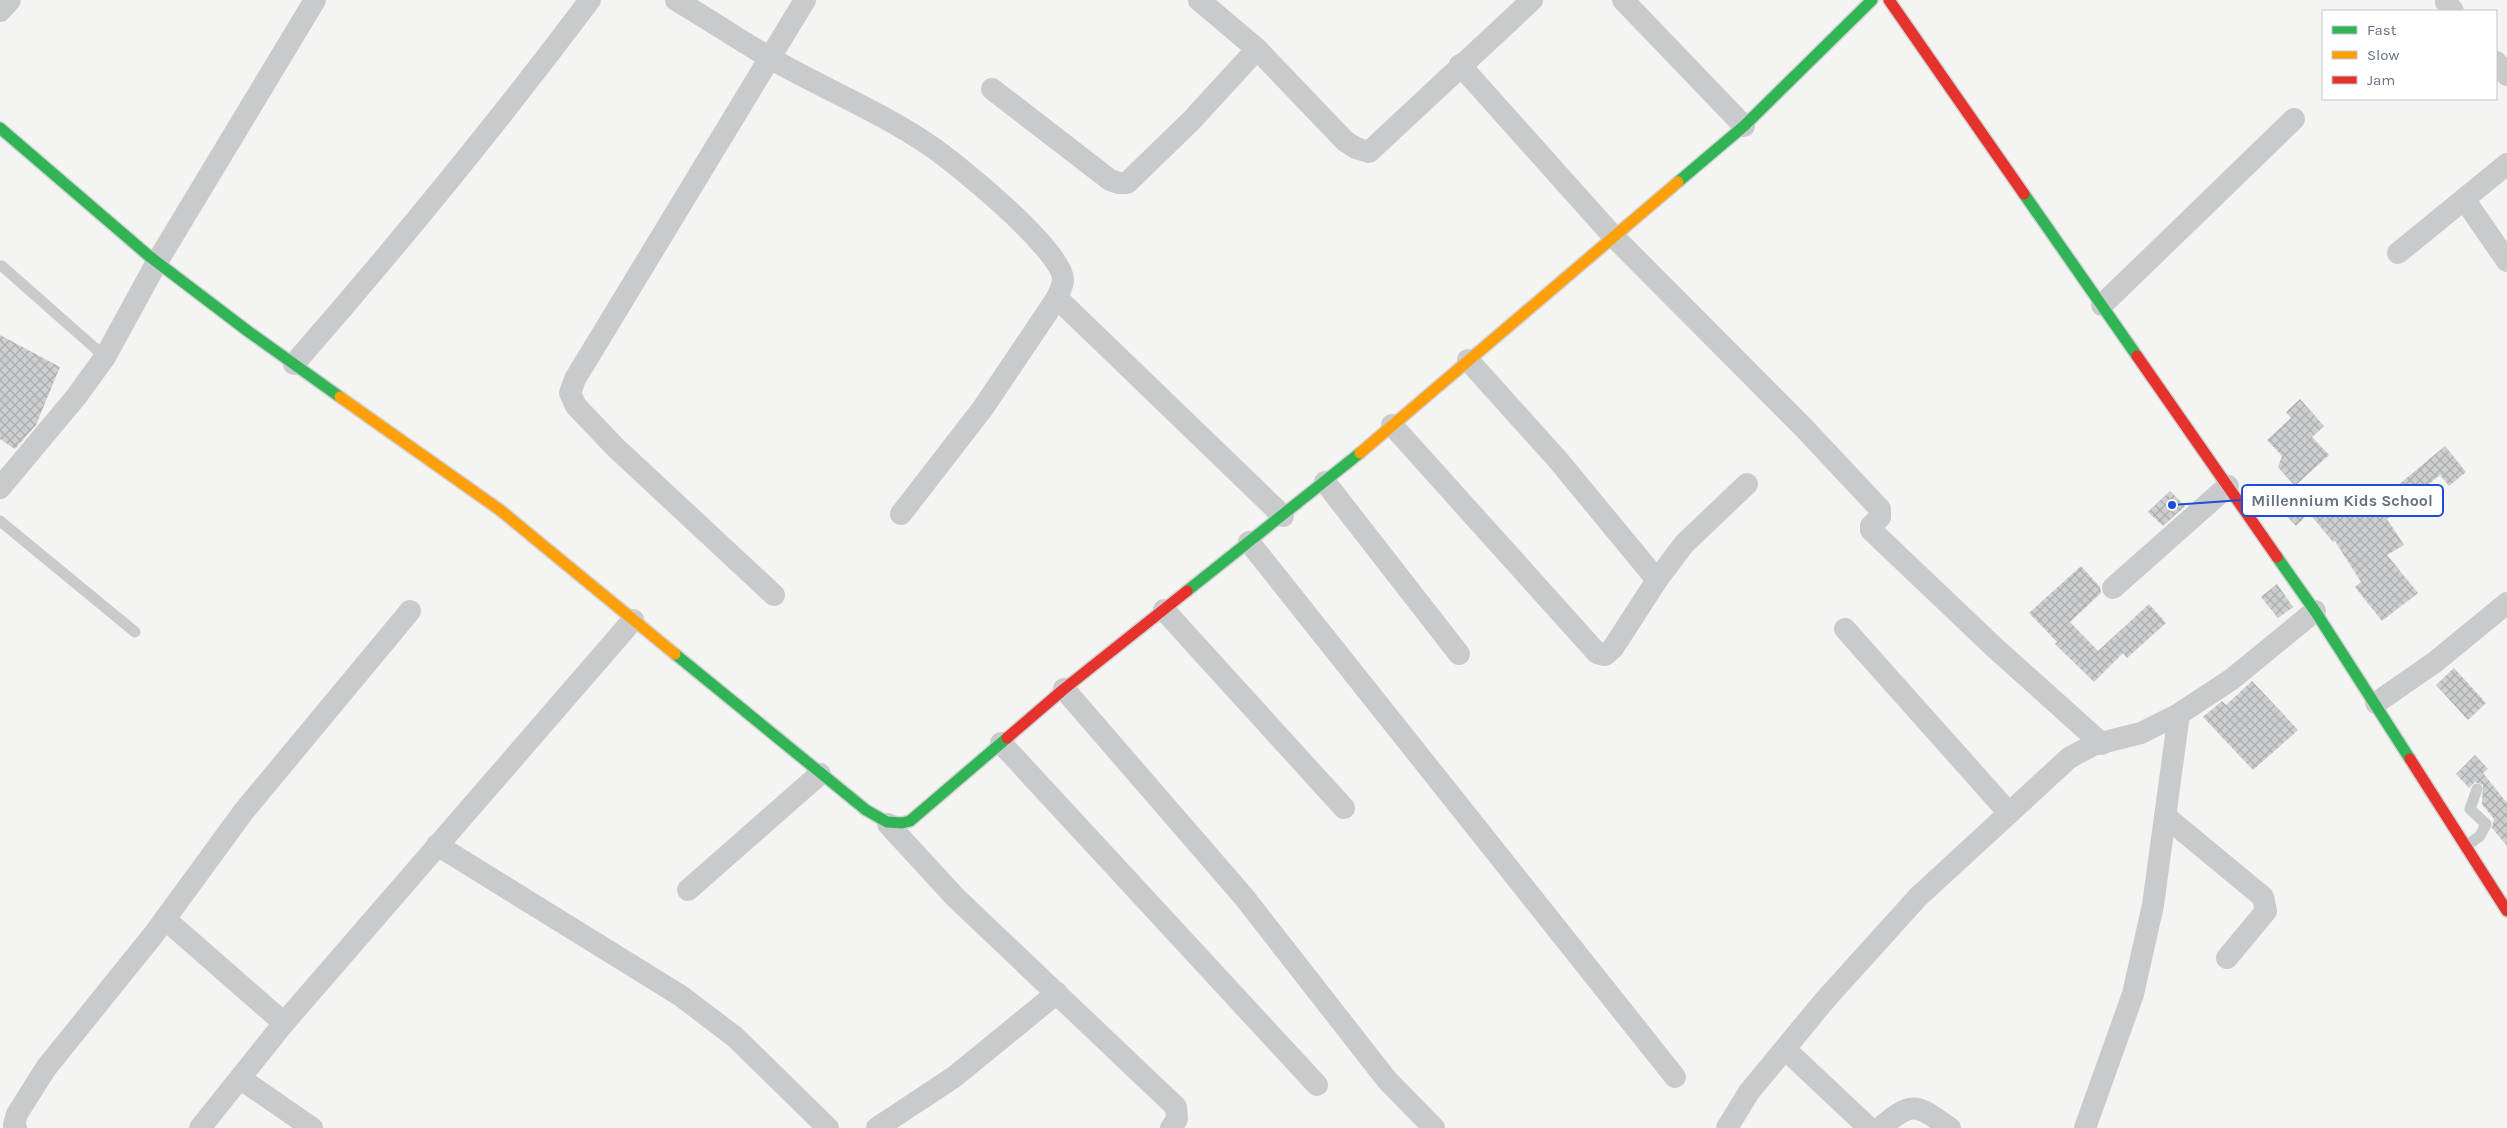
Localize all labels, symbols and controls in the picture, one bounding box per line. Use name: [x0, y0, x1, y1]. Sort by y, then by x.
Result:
legend: [2322, 10, 2497, 100]
text: Fast: [2367, 21, 2397, 39]
text: Slow: [2367, 46, 2399, 64]
text: Jam: [2367, 71, 2395, 89]
callout: Millennium Kids School: [2242, 485, 2443, 516]
text: Millennium Kids School: [2251, 491, 2433, 510]

